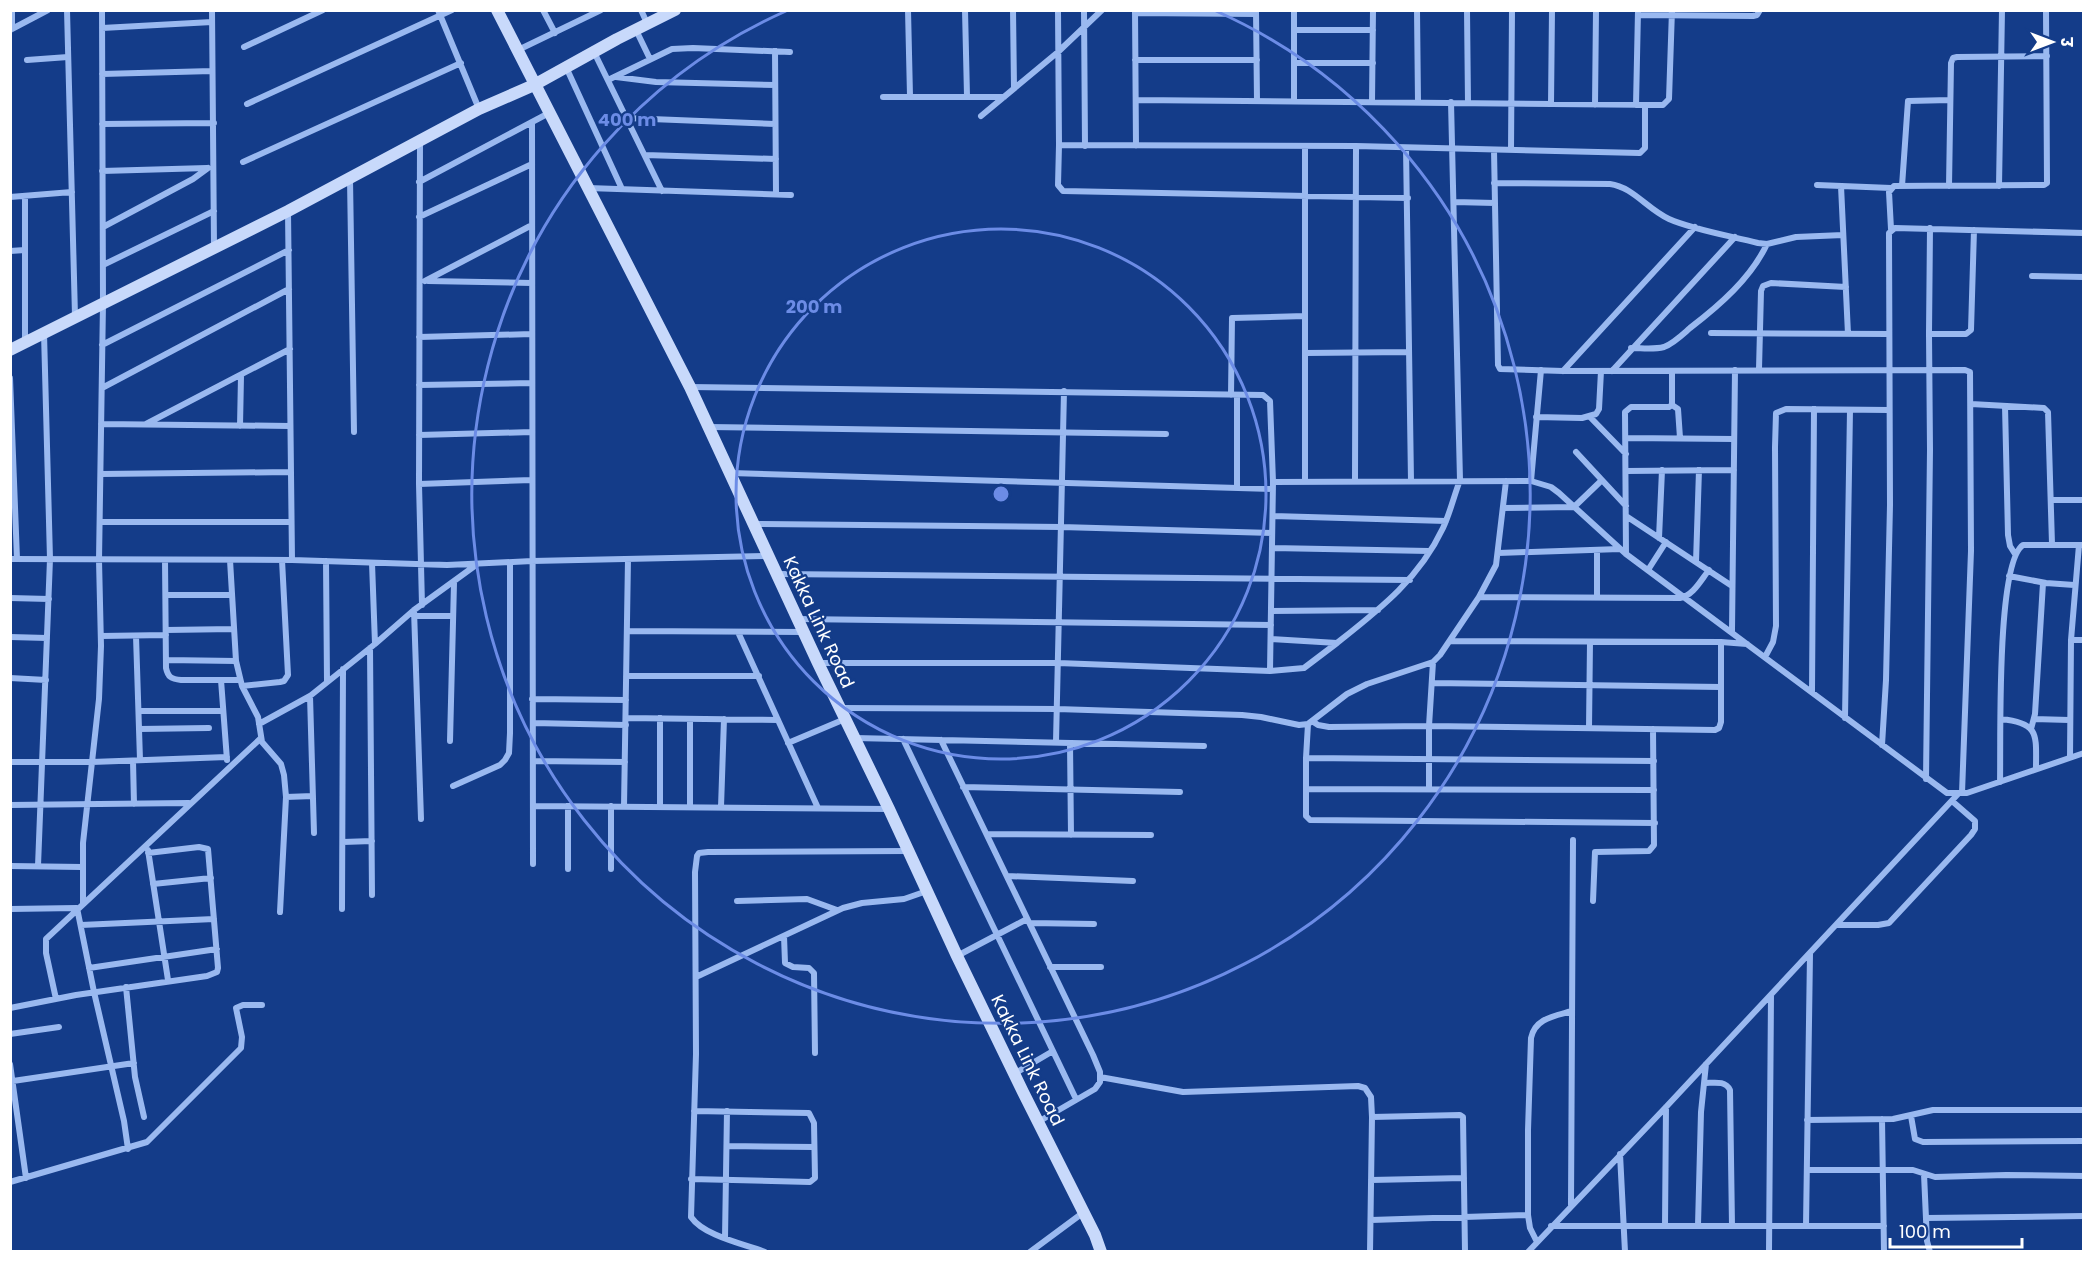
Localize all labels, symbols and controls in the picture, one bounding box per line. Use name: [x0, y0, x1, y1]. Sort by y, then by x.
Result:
north arrow: [2022, 12, 2082, 72]
text: उ: [2055, 36, 2078, 47]
text: 400 m: [598, 107, 656, 132]
text: 200 m: [786, 294, 842, 319]
centre of rings: [991, 484, 1011, 504]
street label: Kakka Link Road: [777, 552, 861, 692]
street label: Kakka Link Road: [985, 990, 1071, 1130]
scale bar: [1890, 1211, 2022, 1249]
text: 100 m: [1899, 1219, 1951, 1244]

